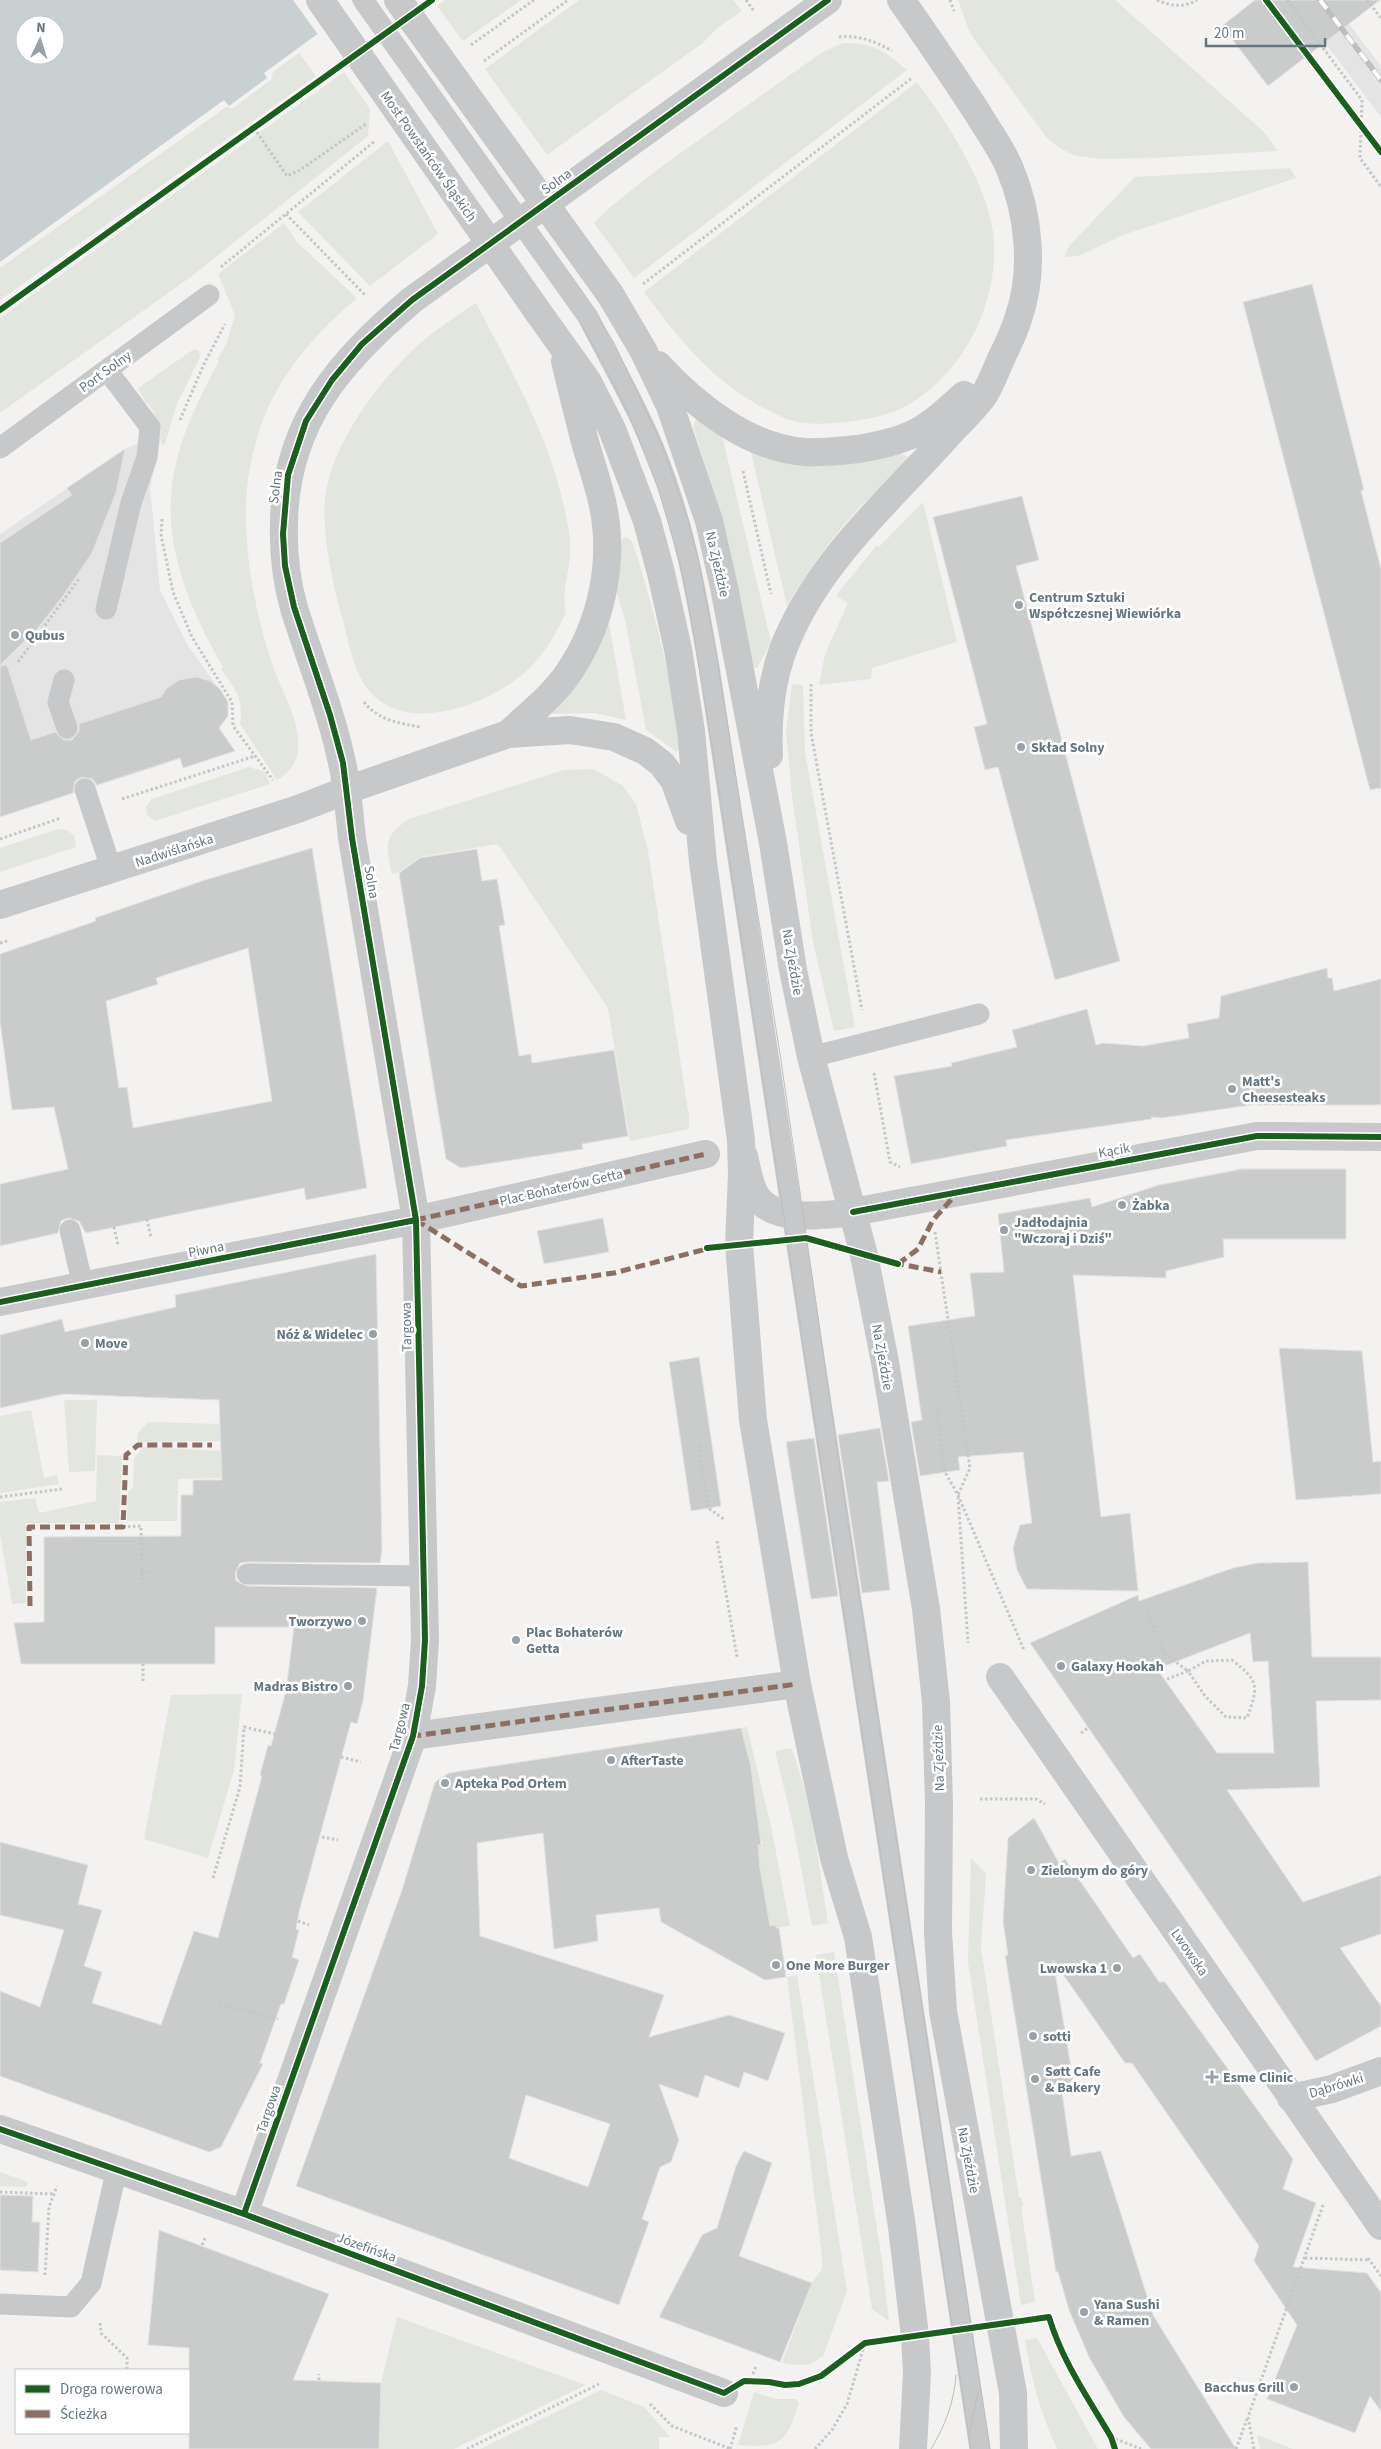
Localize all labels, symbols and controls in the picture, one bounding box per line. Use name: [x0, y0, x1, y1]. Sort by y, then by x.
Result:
north arrow: [15, 15, 65, 65]
scale bar: [1206, 15, 1325, 47]
text: N: [35, 18, 46, 38]
text: 20 m: [1214, 23, 1244, 44]
street label: Most Powstańców Śląskich: [375, 87, 481, 226]
street label: Solna: [537, 164, 576, 200]
street label: Port Solny: [75, 346, 136, 398]
street label: Solna: [264, 469, 288, 505]
street label: Na Zjeździe: [700, 529, 734, 599]
place label: Centrum Sztuki Współczesnej Wiewiórka: [1029, 588, 1181, 624]
marker: Centrum Sztuki Współczesnej Wiewiórka: [1013, 599, 1025, 611]
place label: Qubus: [25, 626, 65, 646]
marker: Qubus: [9, 629, 21, 641]
place label: Skład Solny: [1031, 738, 1105, 758]
marker: Skład Solny: [1015, 741, 1027, 753]
street label: Nadwiślańska: [133, 829, 216, 873]
street label: Solna: [358, 864, 384, 900]
street label: Na Zjeździe: [776, 928, 808, 997]
place label: Matt's Cheesesteaks: [1242, 1072, 1325, 1108]
marker: Matt's Cheesesteaks: [1226, 1083, 1238, 1095]
street label: Kącik: [1097, 1138, 1132, 1164]
street label: Plac Bohaterów Getta: [498, 1164, 625, 1212]
place label: Żabka: [1132, 1196, 1170, 1216]
marker: Żabka: [1116, 1199, 1128, 1211]
place label: Jadłodajnia "Wczoraj i Dziś": [1014, 1213, 1112, 1249]
marker: Jadłodajnia "Wczoraj i Dziś": [998, 1224, 1010, 1236]
street label: Piwna: [187, 1237, 226, 1263]
street label: Targowa: [397, 1302, 417, 1352]
street label: Na Zjeździe: [866, 1323, 898, 1392]
place label: Nóż & Widelec: [276, 1325, 363, 1345]
marker: Nóż & Widelec: [367, 1328, 379, 1340]
place label: Move: [95, 1334, 128, 1354]
marker: Move: [79, 1337, 91, 1349]
place label: Tworzywo: [288, 1612, 352, 1632]
marker: Tworzywo: [356, 1615, 368, 1627]
place label: Plac Bohaterów Getta: [526, 1623, 623, 1659]
marker: Plac Bohaterów Getta: [510, 1634, 522, 1646]
place label: Galaxy Hookah: [1071, 1657, 1164, 1677]
marker: Galaxy Hookah: [1055, 1660, 1067, 1672]
place label: Madras Bistro: [254, 1677, 338, 1697]
marker: Madras Bistro: [342, 1680, 354, 1692]
street label: Targowa: [384, 1701, 416, 1754]
street label: Na Zjeździe: [928, 1724, 950, 1792]
place label: AfterTaste: [620, 1751, 684, 1771]
marker: AfterTaste: [605, 1754, 617, 1766]
place label: Apteka Pod Orłem: [454, 1774, 567, 1794]
marker: Apteka Pod Orłem: [439, 1777, 451, 1789]
place label: Zielonym do góry: [1041, 1861, 1149, 1881]
marker: Zielonym do góry: [1025, 1864, 1037, 1876]
street label: Lwowska: [1166, 1925, 1213, 1980]
place label: One More Burger: [786, 1956, 890, 1976]
marker: One More Burger: [770, 1959, 782, 1971]
place label: Lwowska 1: [1040, 1959, 1107, 1979]
marker: Lwowska 1: [1111, 1962, 1123, 1974]
place label: sotti: [1043, 2027, 1071, 2047]
marker: sotti: [1027, 2030, 1039, 2042]
place label: Søtt Cafe & Bakery: [1045, 2062, 1101, 2098]
place label: Esme Clinic: [1223, 2068, 1294, 2088]
street label: Dąbrówki: [1307, 2068, 1366, 2104]
marker: Esme Clinic: [1205, 2070, 1219, 2084]
marker: Søtt Cafe & Bakery: [1029, 2073, 1041, 2085]
street label: Targowa: [251, 2083, 286, 2136]
street label: Na Zjeździe: [952, 2125, 984, 2195]
street label: Józefińska: [334, 2228, 399, 2268]
place label: Yana Sushi & Ramen: [1093, 2295, 1160, 2331]
marker: Yana Sushi & Ramen: [1078, 2306, 1090, 2318]
legend: [15, 2369, 190, 2434]
place label: Bacchus Grill: [1204, 2378, 1284, 2398]
text: Droga rowerowa: [60, 2379, 163, 2400]
marker: Bacchus Grill: [1288, 2381, 1300, 2393]
text: Ścieżka: [60, 2404, 107, 2425]

